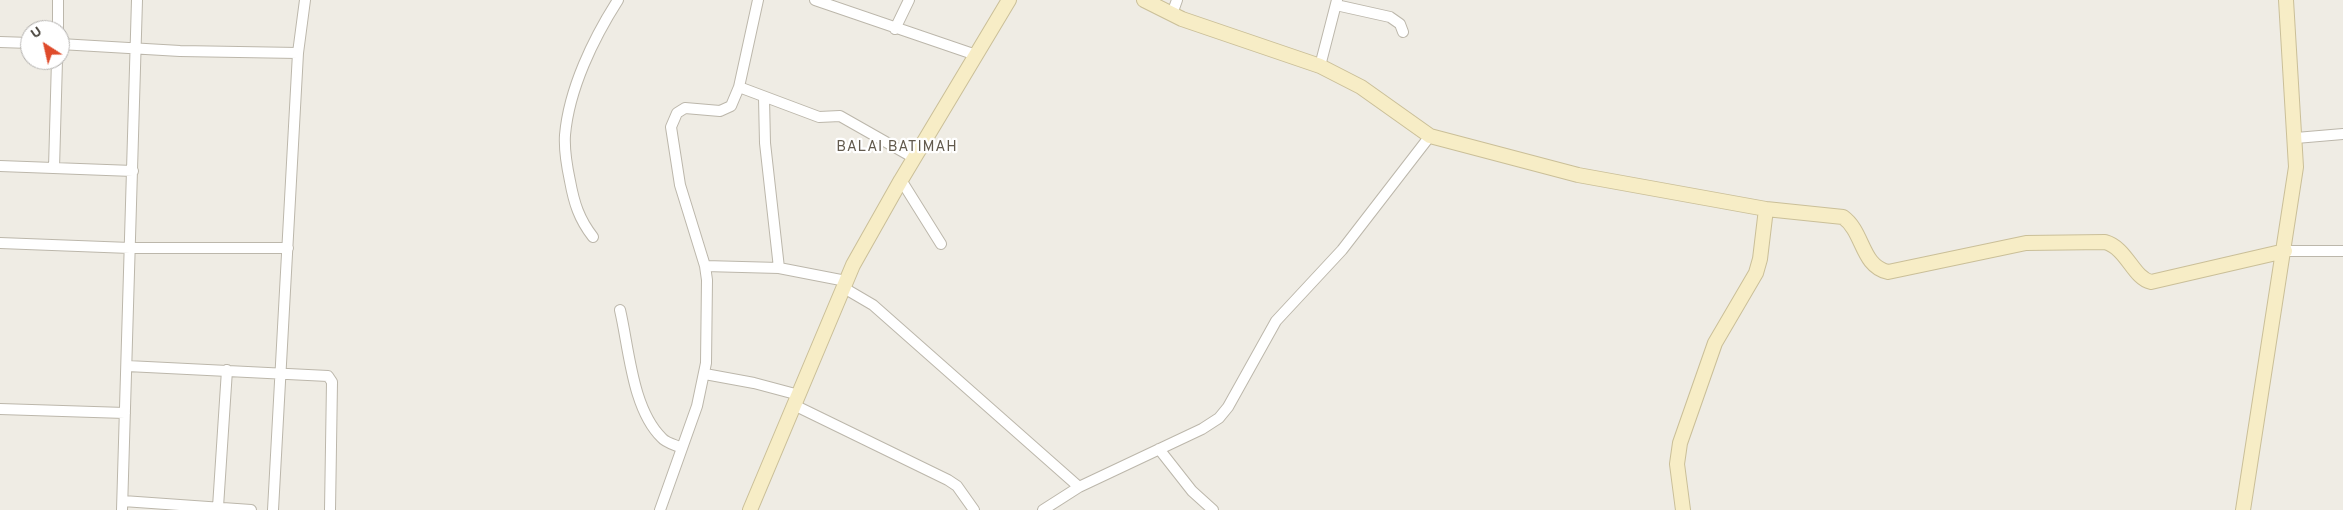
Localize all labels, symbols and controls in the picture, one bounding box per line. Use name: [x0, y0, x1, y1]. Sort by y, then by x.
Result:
north arrow: [20, 20, 70, 70]
text: U: [28, 23, 46, 43]
district label: BALAI BATIMAH: [835, 139, 959, 157]

